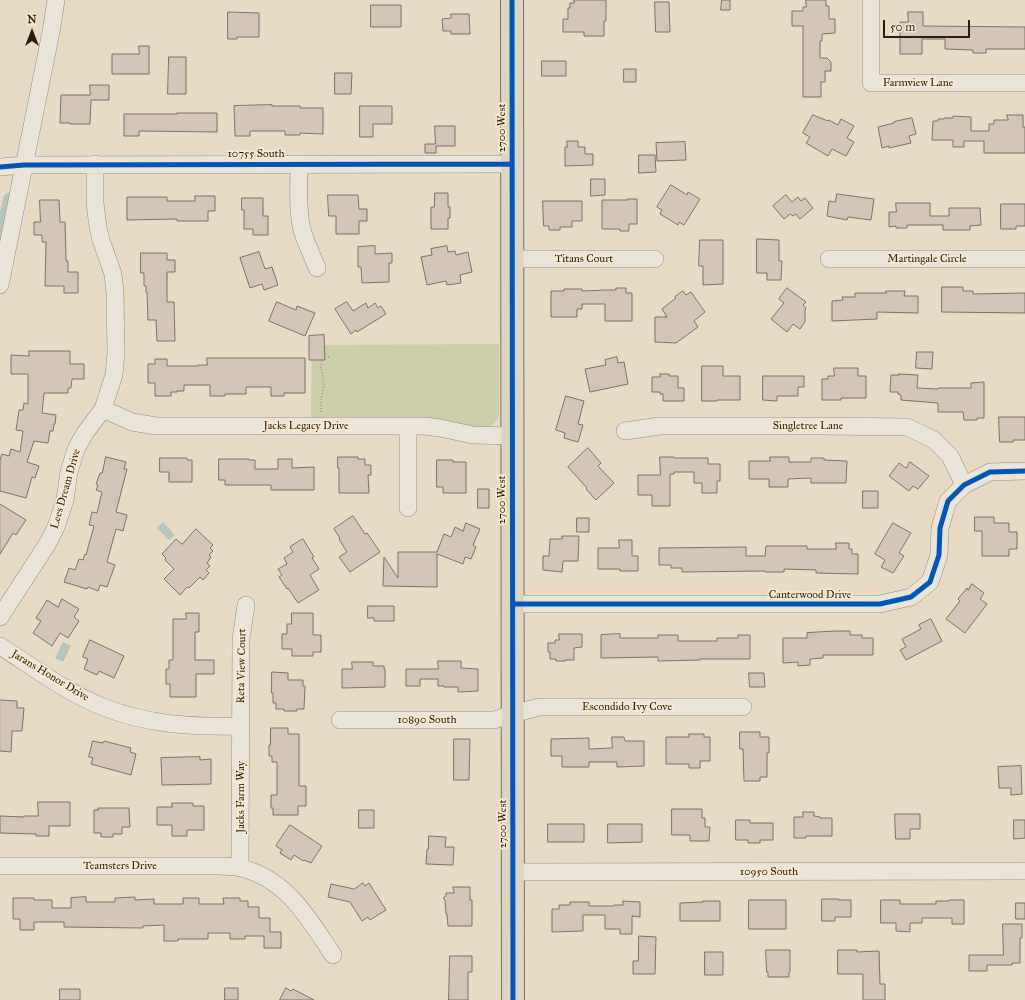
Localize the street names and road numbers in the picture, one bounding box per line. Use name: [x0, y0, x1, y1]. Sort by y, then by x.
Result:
street label: Farmview Lane: [883, 76, 953, 90]
street label: 2700 West: [495, 104, 509, 152]
street label: 10755 South: [228, 147, 284, 161]
street label: Titans Court: [555, 252, 613, 266]
street label: Martingale Circle: [887, 252, 967, 266]
street label: Jacks Legacy Drive: [263, 419, 349, 433]
street label: Singletree Lane: [773, 419, 843, 433]
street label: Lees Dream Drive: [48, 447, 84, 531]
street label: 2700 West: [495, 476, 509, 524]
street label: Canterwood Drive: [769, 588, 851, 602]
street label: Reta View Court: [235, 628, 249, 704]
street label: Jarans Honor Drive: [9, 648, 91, 704]
street label: Escondido Ivy Cove: [582, 700, 672, 714]
street label: 10890 South: [397, 713, 457, 727]
street label: Jacks Farm Way: [234, 761, 248, 833]
street label: 2700 West: [496, 800, 510, 848]
street label: Teamsters Drive: [83, 859, 157, 873]
street label: 10950 South: [740, 865, 798, 879]

